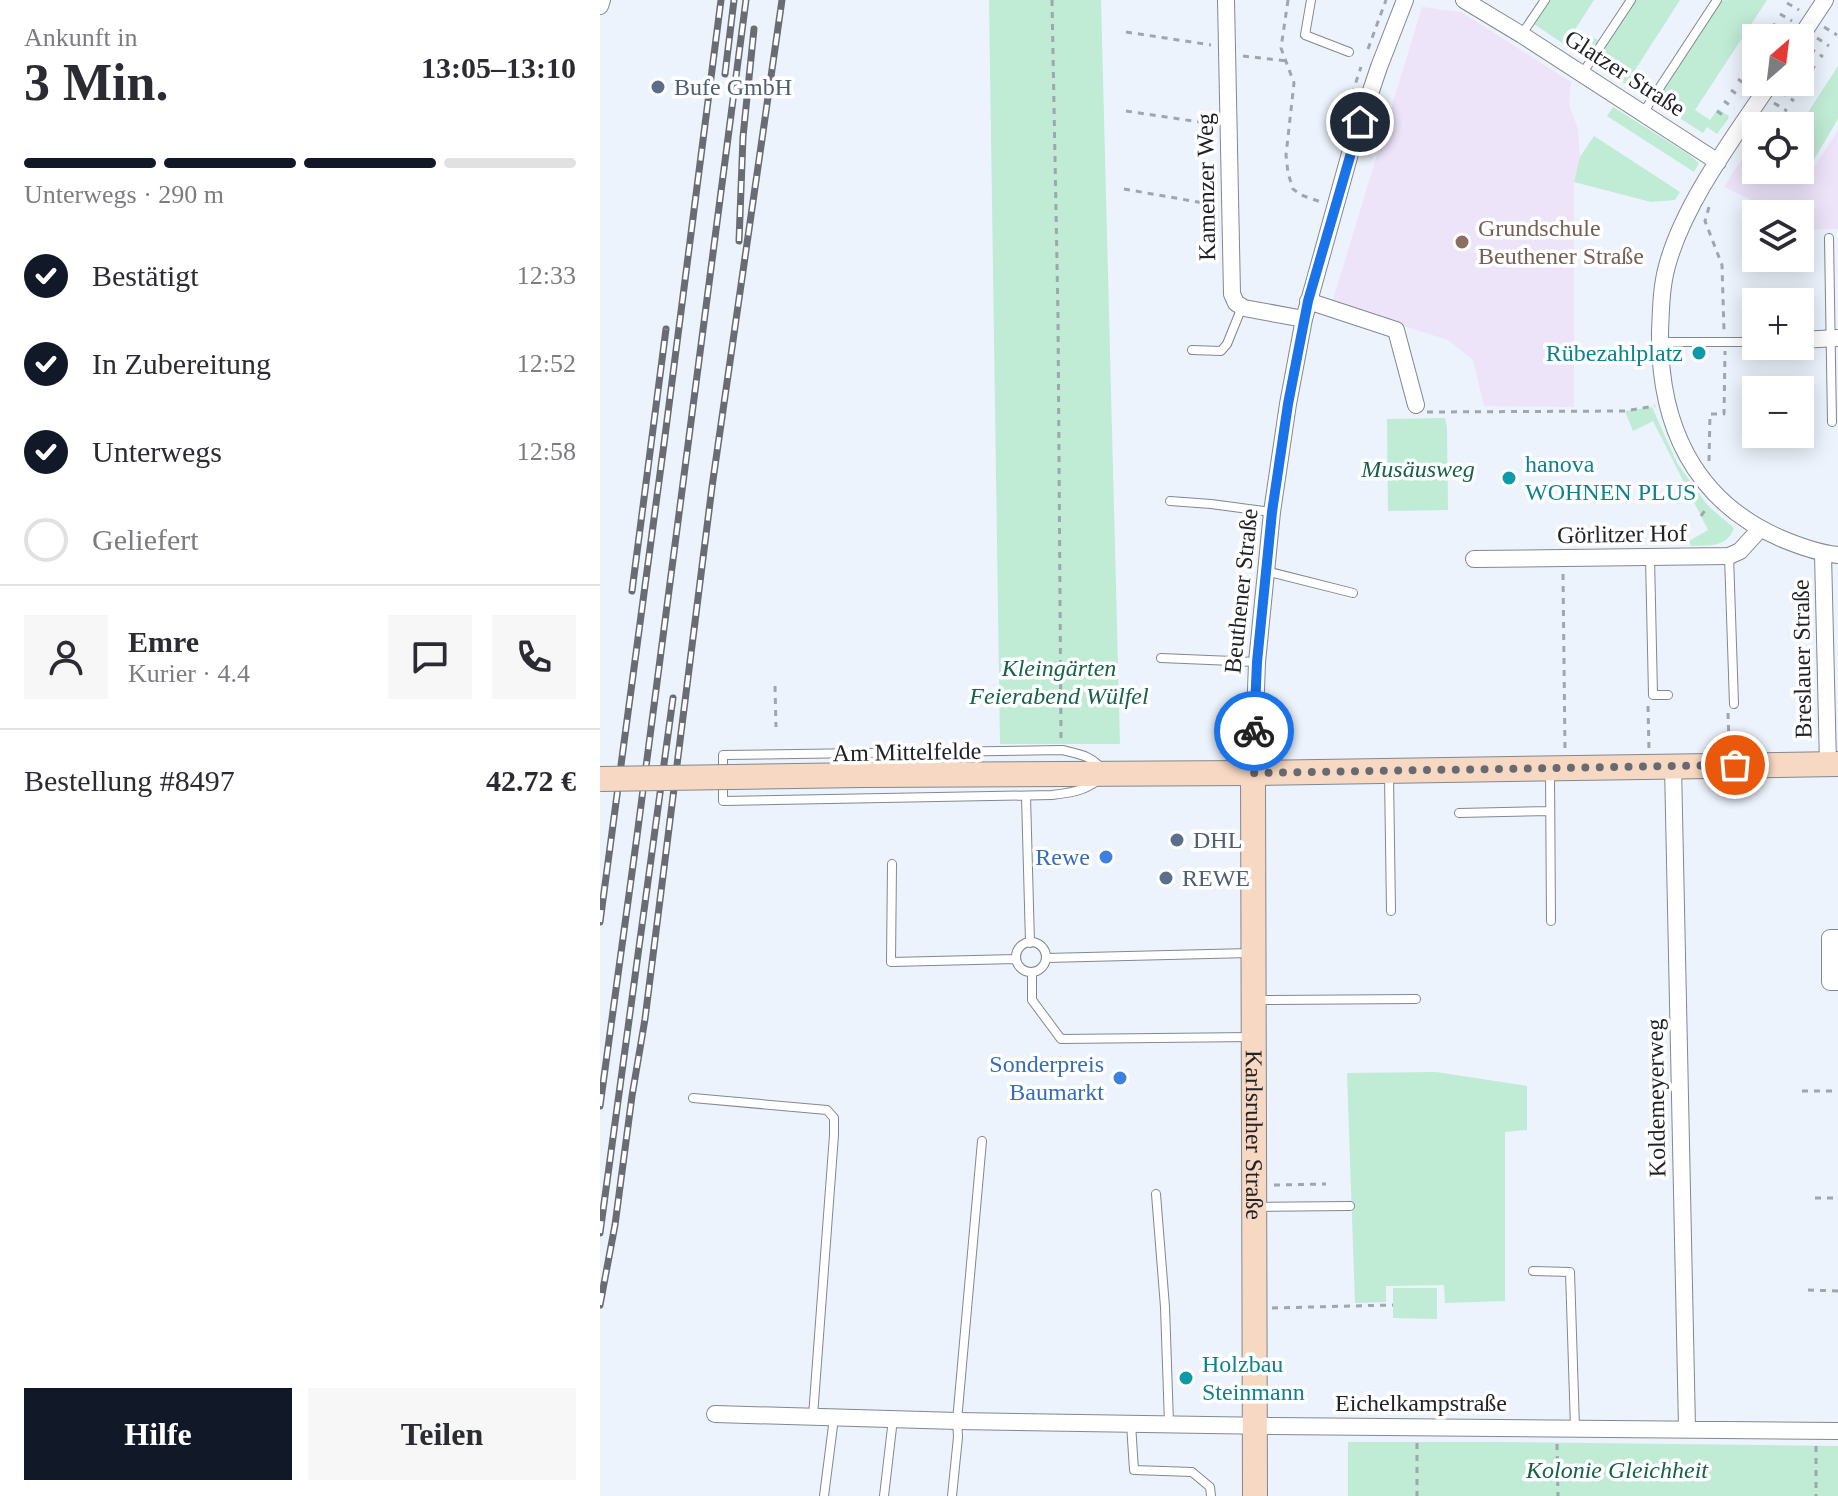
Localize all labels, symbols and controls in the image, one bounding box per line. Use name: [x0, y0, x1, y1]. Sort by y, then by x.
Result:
text: Ankunft in: [24, 23, 137, 52]
north arrow: [1742, 24, 1814, 96]
map controls: [1742, 24, 1814, 448]
street label: Glatzer Straße: [1560, 25, 1690, 121]
text: 13:05–13:10: [421, 51, 576, 84]
text: 3 Min.: [24, 54, 168, 111]
place label: Bufe GmbH: [674, 74, 792, 100]
marker: Bufe GmbH: [649, 78, 667, 96]
pin: [1326, 88, 1394, 156]
icon: home: [1338, 100, 1382, 144]
button: locate: [1742, 112, 1814, 184]
street label: Kamenzer Weg: [1192, 113, 1220, 261]
text: Unterwegs · 290 m: [24, 180, 224, 209]
button: layers: [1742, 200, 1814, 272]
place label: Grundschule Beuthener Straße: [1478, 215, 1644, 269]
marker: Grundschule Beuthener Straße: [1453, 233, 1471, 251]
icon: check: [24, 254, 68, 298]
text: Bestätigt: [92, 259, 199, 292]
text: 12:33: [517, 261, 576, 290]
button: +: [1742, 288, 1814, 360]
place label: Rübezahlplatz: [1546, 340, 1683, 366]
icon: check: [24, 342, 68, 386]
marker: Rübezahlplatz: [1690, 344, 1708, 362]
text: In Zubereitung: [92, 347, 271, 380]
text: 12:52: [517, 349, 576, 378]
button: −: [1742, 376, 1814, 448]
icon: check: [24, 430, 68, 474]
text: Unterwegs: [92, 435, 222, 468]
text: 12:58: [517, 437, 576, 466]
place label: hanova WOHNEN PLUS: [1525, 451, 1696, 505]
park label: Musäusweg: [1360, 456, 1475, 482]
marker: hanova WOHNEN PLUS: [1500, 469, 1518, 487]
street label: Beuthener Straße: [1219, 507, 1263, 675]
street label: Görlitzer Hof: [1557, 520, 1687, 548]
text: Geliefert: [92, 523, 199, 556]
street label: Breslauer Straße: [1788, 579, 1816, 739]
button: person: [24, 615, 108, 699]
button: chat: [388, 615, 472, 699]
button: phone: [492, 615, 576, 699]
text: Emre: [128, 625, 199, 658]
park label: Kleingärten Feierabend Wülfel: [968, 655, 1149, 709]
text: Kurier · 4.4: [128, 659, 250, 688]
courier: [1214, 691, 1294, 771]
icon: bike: [1232, 709, 1276, 753]
pin: [1701, 731, 1769, 799]
street label: Am Mittelfelde: [832, 738, 982, 766]
icon: bag: [1713, 743, 1757, 787]
text: Bestellung #8497: [24, 764, 235, 797]
text: 42.72 €: [486, 764, 576, 797]
place label: DHL: [1193, 827, 1242, 853]
marker: DHL: [1168, 831, 1186, 849]
place label: Rewe: [1035, 844, 1090, 870]
marker: Rewe: [1097, 848, 1115, 866]
place label: REWE: [1182, 865, 1250, 891]
marker: REWE: [1157, 869, 1175, 887]
street label: Koldemeyerweg: [1642, 1018, 1670, 1178]
street label: Karlsruher Straße: [1241, 1050, 1267, 1220]
place label: Sonderpreis Baumarkt: [989, 1051, 1104, 1105]
marker: Sonderpreis Baumarkt: [1111, 1069, 1129, 1087]
place label: Holzbau Steinmann: [1202, 1351, 1305, 1405]
marker: Holzbau Steinmann: [1177, 1369, 1195, 1387]
button: Hilfe: [24, 1388, 292, 1480]
button: Teilen: [308, 1388, 576, 1480]
street label: Eichelkampstraße: [1335, 1390, 1507, 1416]
park label: Kolonie Gleichheit: [1525, 1457, 1709, 1483]

